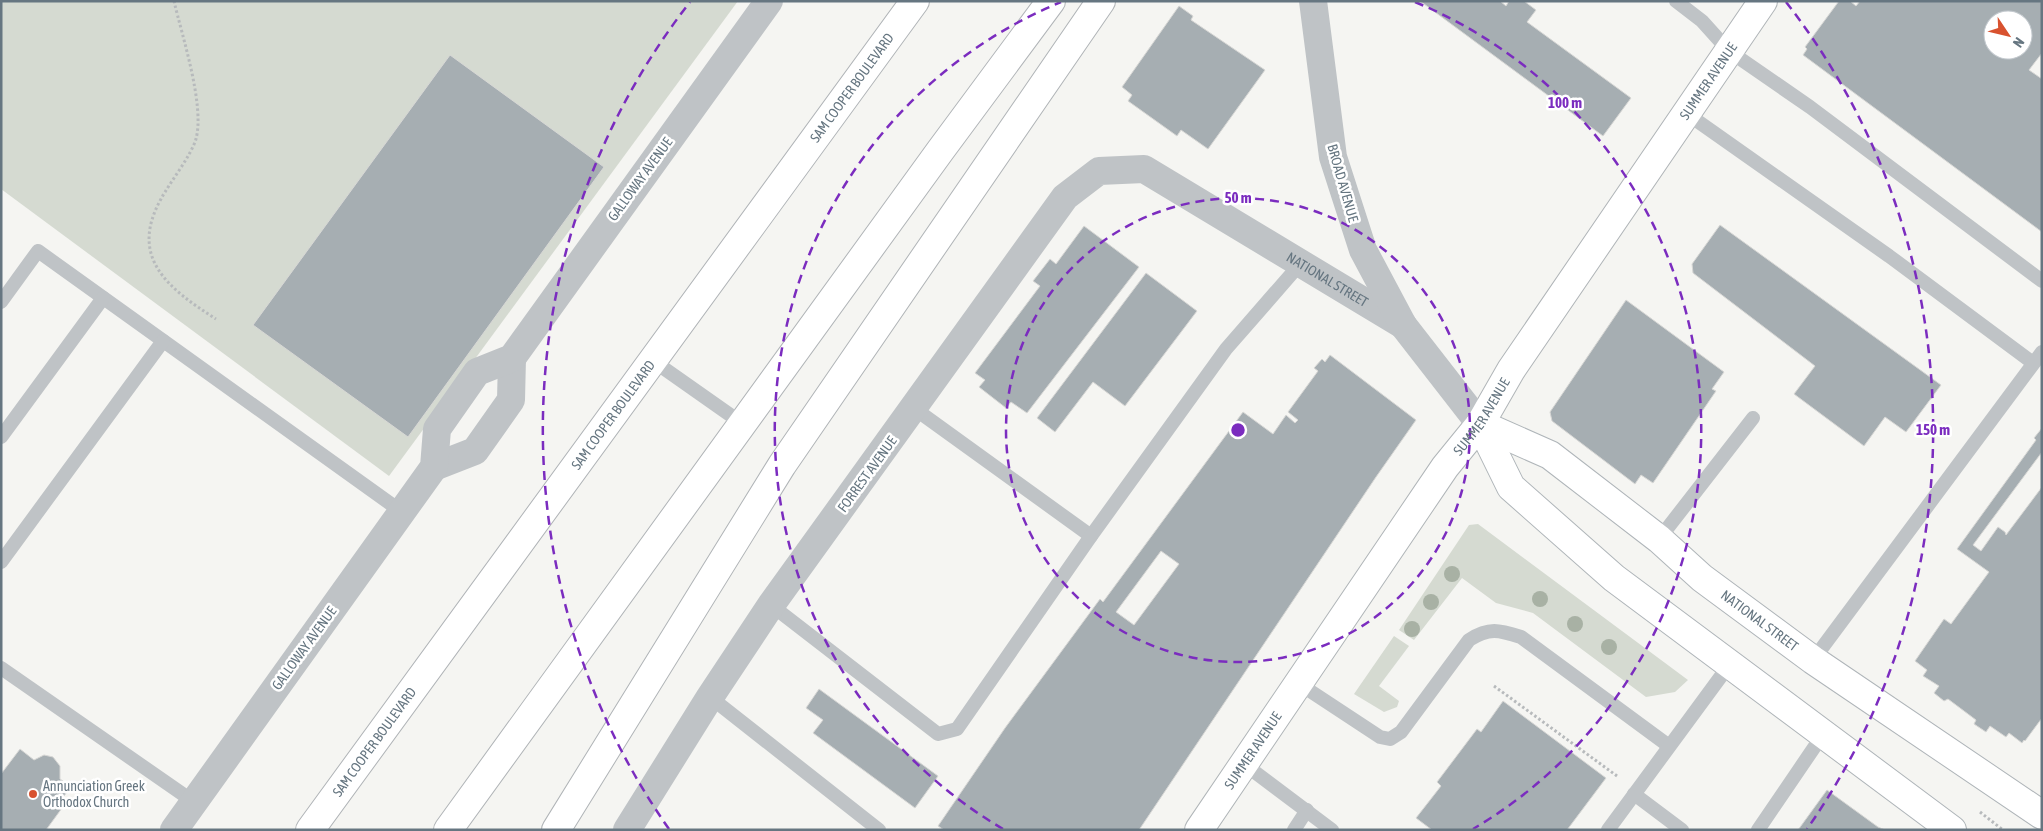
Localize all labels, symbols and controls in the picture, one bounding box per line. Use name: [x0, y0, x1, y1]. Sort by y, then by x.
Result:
north arrow: [1983, 10, 2033, 60]
street label: SAM COOPER BOULEVARD: [807, 30, 897, 145]
text: N: [2010, 34, 2028, 50]
street label: SUMMER AVENUE: [1676, 40, 1740, 123]
text: 100 m: [1548, 94, 1582, 111]
street label: GALLOWAY AVENUE: [604, 134, 676, 224]
street label: BROAD AVENUE: [1324, 142, 1362, 224]
text: 50 m: [1225, 189, 1252, 206]
street label: NATIONAL STREET: [1284, 249, 1371, 310]
street label: SAM COOPER BOULEVARD: [568, 357, 658, 472]
street label: SUMMER AVENUE: [1450, 375, 1513, 458]
centre of rings: [1229, 421, 1247, 439]
text: 150 m: [1916, 421, 1950, 438]
street label: FORREST AVENUE: [834, 433, 900, 515]
street label: NATIONAL STREET: [1718, 587, 1802, 654]
street label: GALLOWAY AVENUE: [268, 603, 340, 693]
street label: SAM COOPER BOULEVARD: [329, 684, 419, 800]
street label: SUMMER AVENUE: [1221, 709, 1285, 792]
place label: Annunciation Greek Orthodox Church: [43, 778, 145, 810]
marker: Annunciation Greek Orthodox Church: [27, 788, 39, 800]

